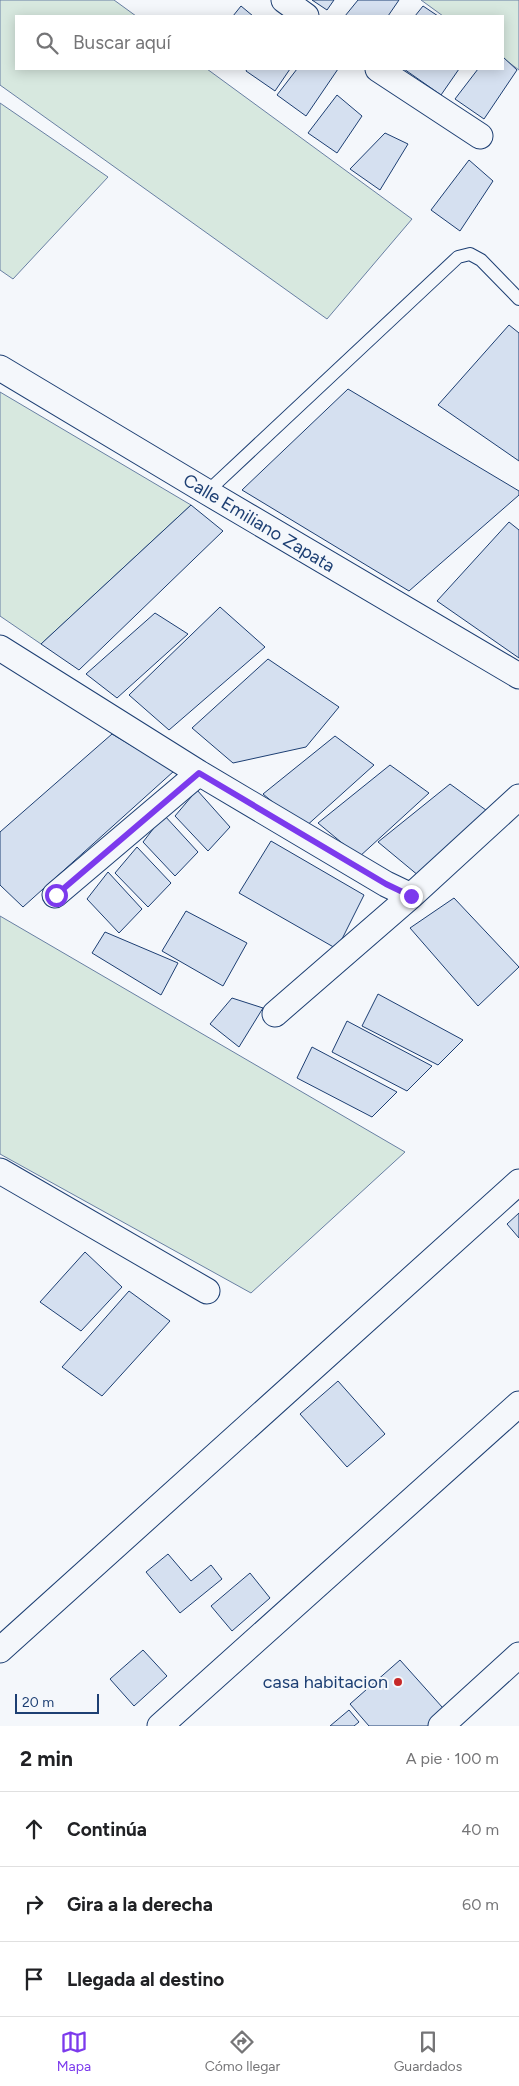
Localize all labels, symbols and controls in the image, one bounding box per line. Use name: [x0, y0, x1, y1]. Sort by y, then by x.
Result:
search box: [15, 15, 504, 70]
icon: search: [33, 29, 61, 57]
text: Buscar aquí: [73, 31, 171, 54]
street label: Calle Emiliano Zapata: [179, 469, 339, 577]
route start: [45, 884, 68, 907]
route end: [400, 885, 423, 908]
place label: casa habitacion: [263, 1671, 388, 1693]
marker: casa habitacion: [392, 1676, 404, 1688]
scale bar: [15, 1691, 99, 1714]
text: 20 m: [22, 1694, 54, 1711]
text: 2 min: [20, 1746, 73, 1771]
text: A pie · 100 m: [406, 1749, 499, 1768]
icon: ahead: [20, 1815, 48, 1843]
text: Continúa: [67, 1818, 147, 1841]
text: 40 m: [461, 1820, 499, 1839]
icon: right: [20, 1890, 48, 1918]
text: Gira a la derecha: [67, 1893, 213, 1916]
text: 60 m: [462, 1895, 499, 1914]
icon: arrive: [20, 1965, 48, 1993]
text: Llegada al destino: [67, 1968, 224, 1991]
tab: Mapa: [57, 2028, 91, 2075]
tab: Cómo llegar: [205, 2028, 280, 2075]
tab: Guardados: [394, 2028, 462, 2075]

